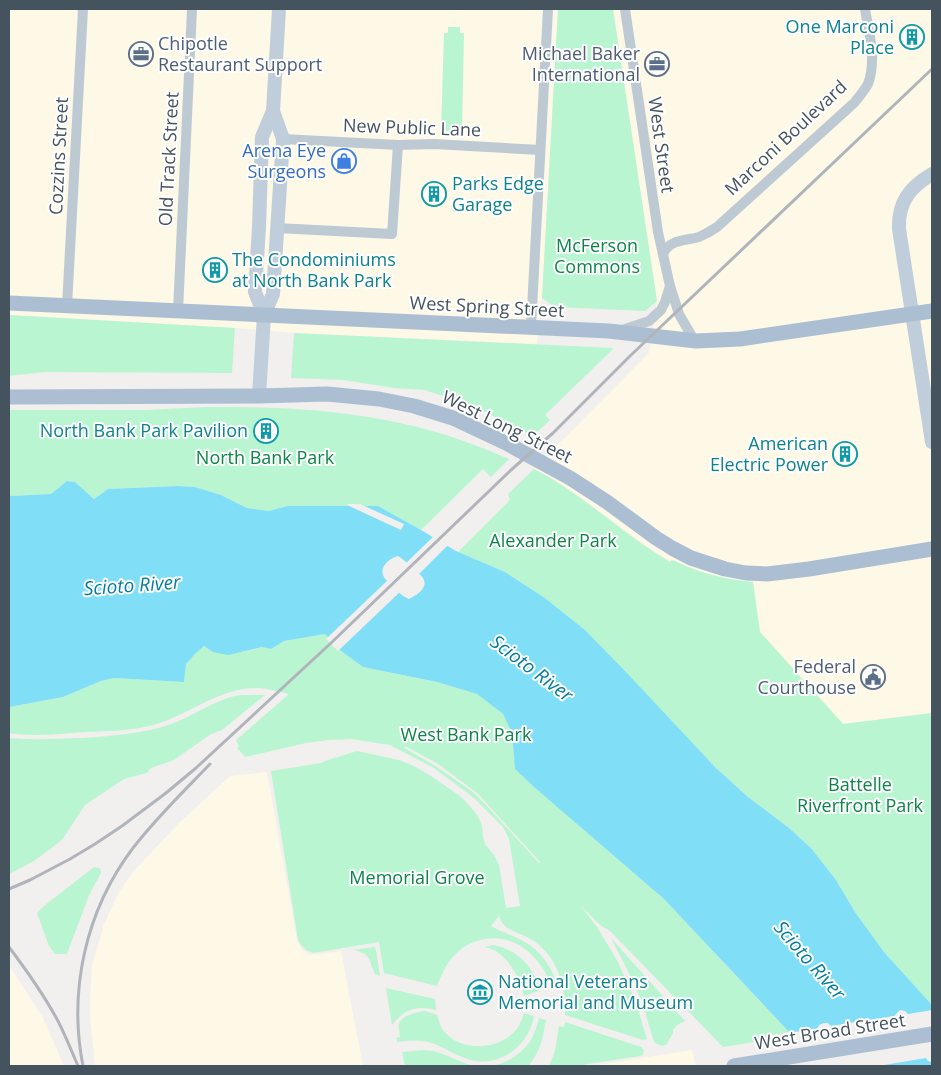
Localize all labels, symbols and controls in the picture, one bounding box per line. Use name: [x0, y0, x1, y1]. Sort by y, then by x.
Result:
place label: One Marconi Place: [786, 14, 894, 59]
building icon: One Marconi Place: [899, 24, 925, 50]
place label: Chipotle Restaurant Support: [158, 31, 322, 76]
office icon: Chipotle Restaurant Support: [128, 41, 154, 67]
place label: Michael Baker International: [522, 41, 641, 86]
office icon: Michael Baker International: [644, 51, 670, 77]
street label: Marconi Boulevard: [719, 74, 852, 200]
street label: Old Track Street: [152, 91, 184, 227]
street label: West Street: [643, 95, 681, 194]
street label: Cozzins Street: [43, 96, 73, 216]
street label: New Public Lane: [343, 113, 481, 141]
place label: Arena Eye Surgeons: [242, 138, 326, 183]
shop icon: Arena Eye Surgeons: [331, 148, 357, 174]
place label: Parks Edge Garage: [452, 171, 544, 216]
building icon: Parks Edge Garage: [421, 181, 447, 207]
park label: McFerson Commons: [554, 233, 640, 278]
place label: The Condominiums at North Bank Park: [232, 247, 396, 292]
building icon: The Condominiums at North Bank Park: [202, 257, 228, 283]
street label: West Spring Street: [409, 290, 565, 322]
street label: West Long Street: [438, 384, 577, 468]
place label: North Bank Park Pavilion: [40, 418, 248, 442]
building icon: North Bank Park Pavilion: [253, 418, 279, 444]
place label: American Electric Power: [710, 431, 829, 476]
building icon: American Electric Power: [832, 441, 858, 467]
park label: North Bank Park: [196, 445, 335, 469]
park label: Alexander Park: [489, 528, 617, 552]
water label: Scioto River: [83, 569, 183, 601]
water label: Scioto River: [485, 628, 580, 708]
place label: Federal Courthouse: [757, 654, 856, 699]
public building icon: Federal Courthouse: [860, 664, 886, 690]
park label: West Bank Park: [401, 722, 532, 746]
park label: Battelle Riverfront Park: [797, 772, 924, 817]
park label: Memorial Grove: [349, 865, 485, 889]
water label: Scioto River: [768, 915, 853, 1006]
place label: National Veterans Memorial and Museum: [498, 969, 693, 1014]
museum icon: National Veterans Memorial and Museum: [467, 979, 493, 1005]
street label: West Broad Street: [753, 1007, 907, 1055]

